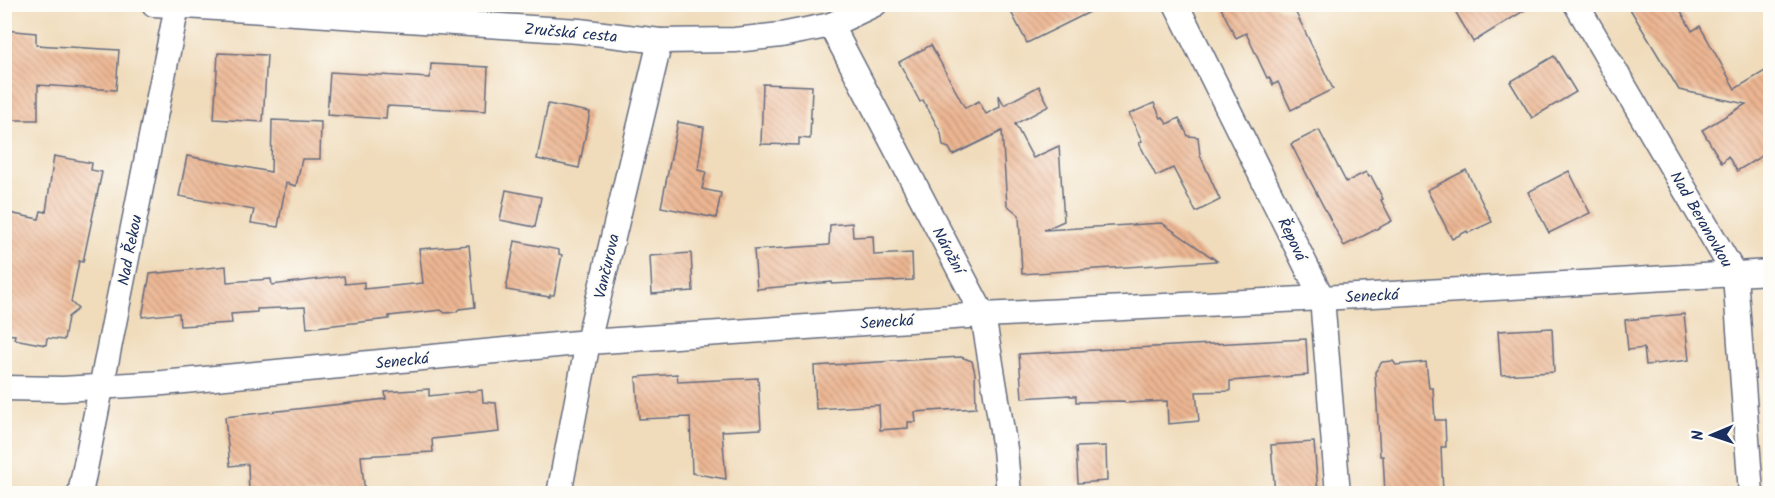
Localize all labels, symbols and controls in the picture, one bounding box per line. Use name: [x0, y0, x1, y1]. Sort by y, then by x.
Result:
street label: Zručská cesta: [523, 17, 618, 50]
street label: Nad Beranovkou: [1663, 167, 1739, 273]
street label: Nad Řekou: [111, 212, 150, 288]
street label: Řepová: [1270, 214, 1314, 267]
street label: Nárožní: [925, 223, 972, 281]
street label: Vančurova: [588, 231, 627, 301]
street label: Senecká: [1345, 283, 1401, 310]
street label: Senecká: [859, 308, 916, 337]
street label: Senecká: [374, 346, 432, 377]
north arrow: [1682, 405, 1742, 465]
text: N: [1686, 430, 1711, 441]

